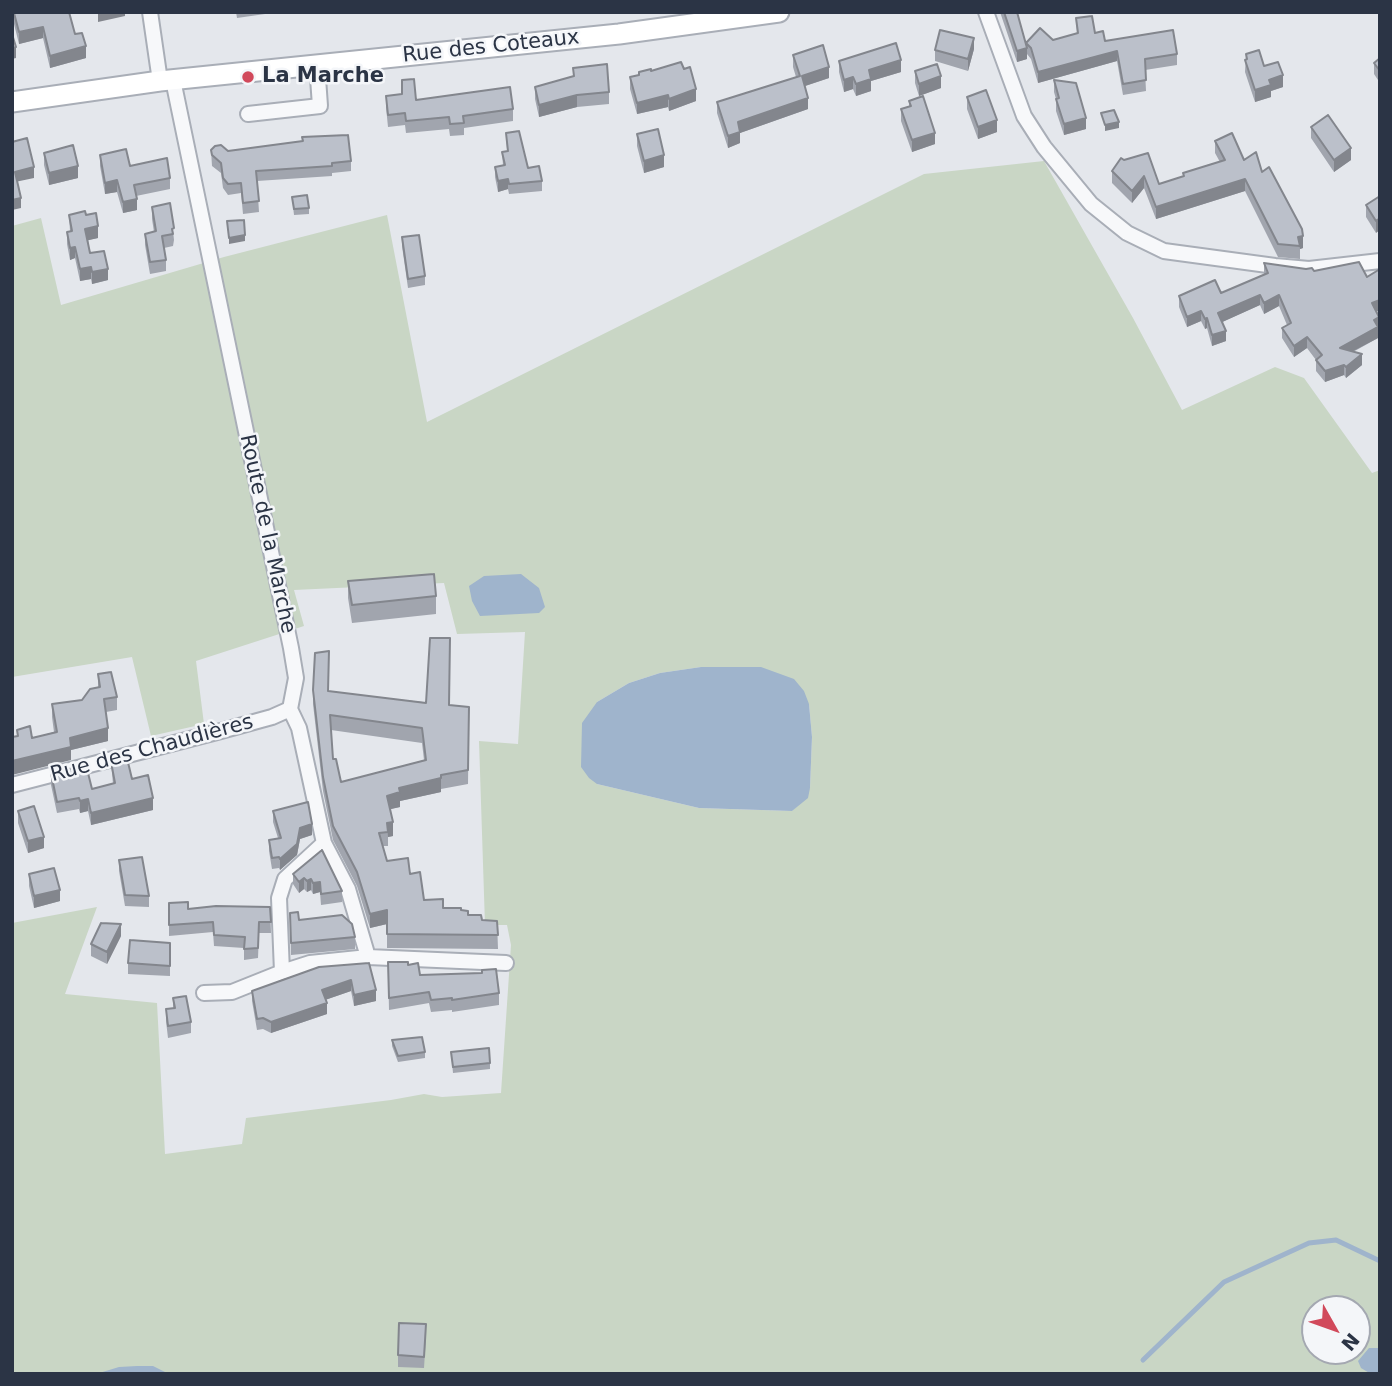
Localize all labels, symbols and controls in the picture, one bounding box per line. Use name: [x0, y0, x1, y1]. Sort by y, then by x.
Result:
street label: Rue des Coteaux: [401, 25, 581, 69]
place label: La Marche: [262, 64, 384, 90]
marker: La Marche: [240, 69, 256, 85]
street label: Route de la Marche: [234, 432, 300, 636]
street label: Rue des Chaudières: [48, 710, 256, 788]
north arrow: [1301, 1295, 1371, 1365]
text: N: [1337, 1329, 1364, 1355]

